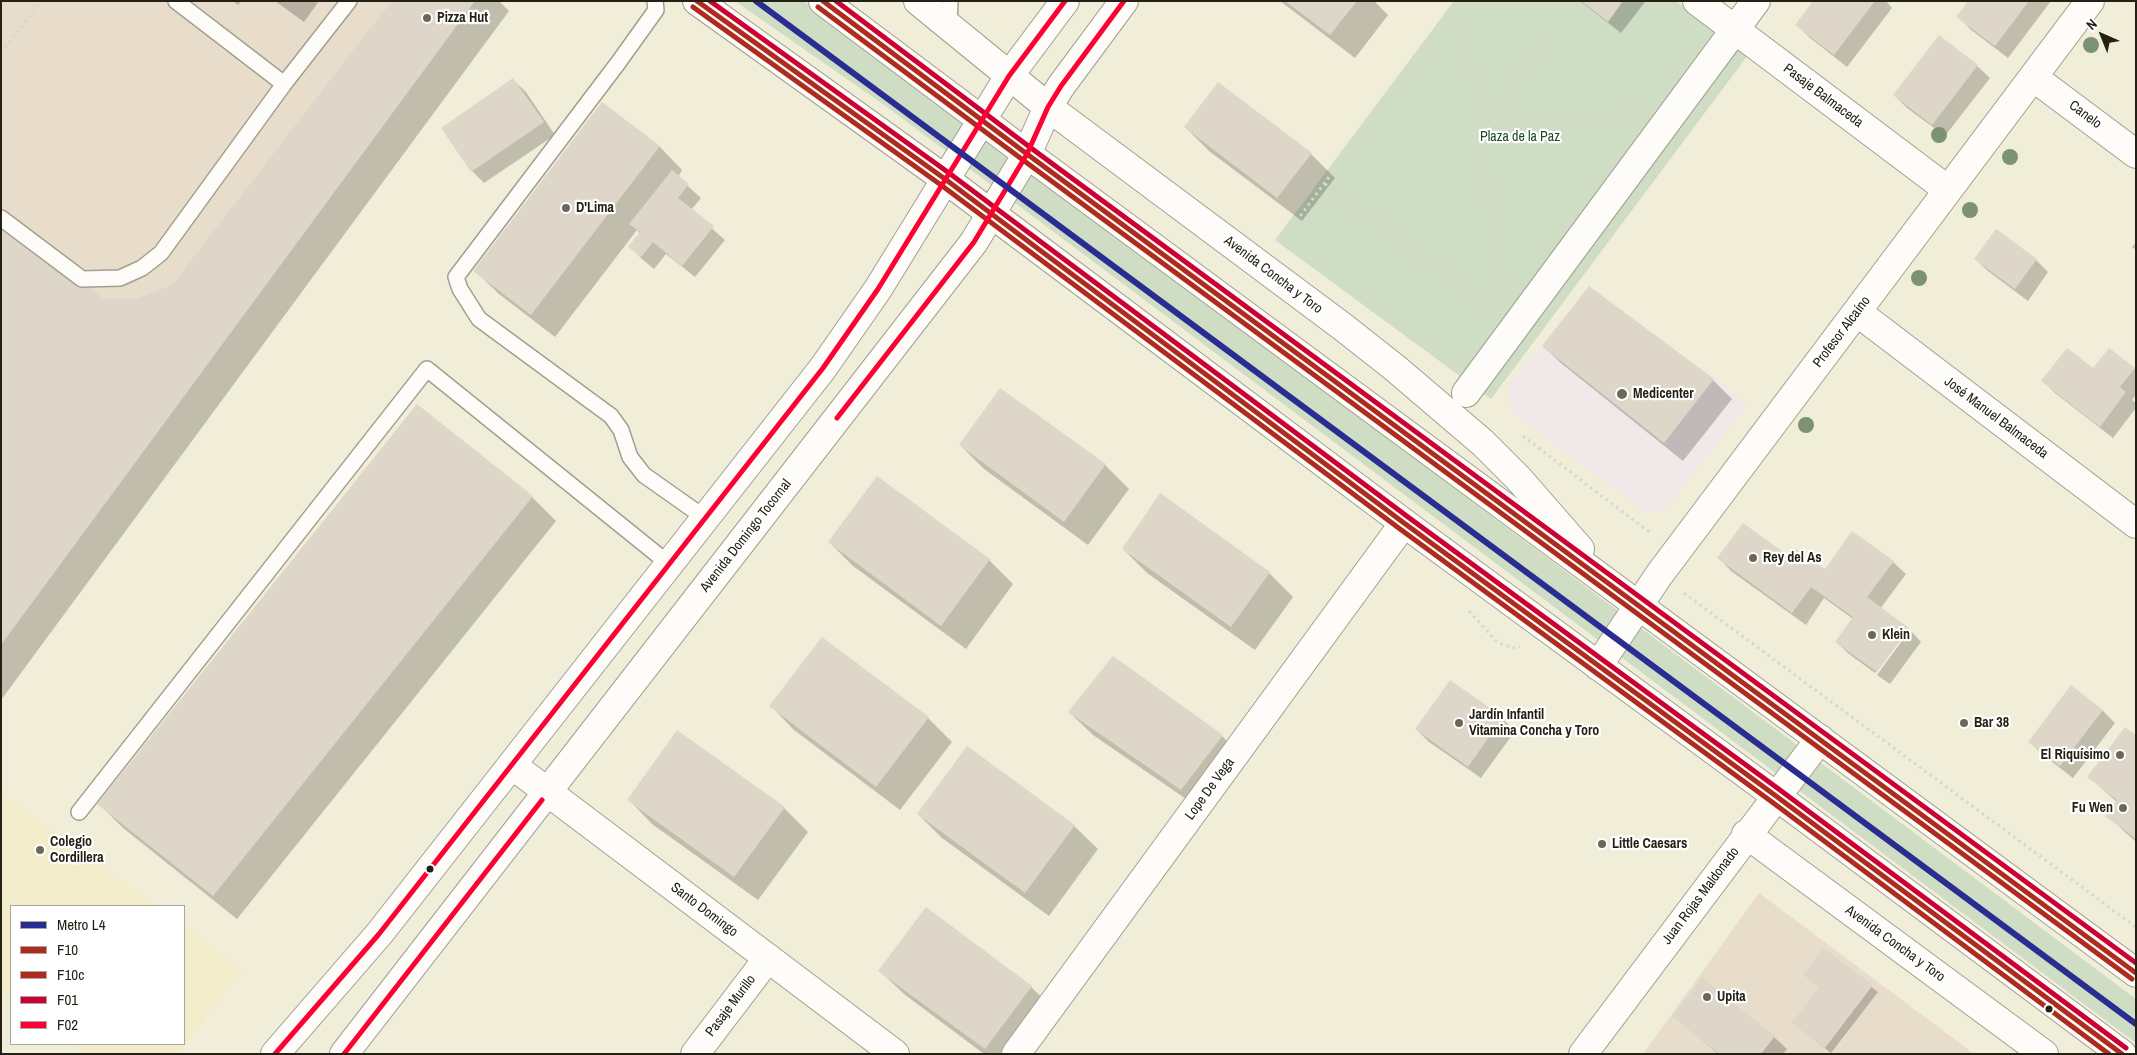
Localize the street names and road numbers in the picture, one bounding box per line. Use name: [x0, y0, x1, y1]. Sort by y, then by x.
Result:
street label: Pasaje Balmaceda: [1780, 60, 1866, 132]
street label: Canelo: [2065, 97, 2105, 133]
street label: Avenida Concha y Toro: [1220, 232, 1326, 318]
street label: Profesor Alcaíno: [1810, 293, 1874, 371]
street label: José Manuel Balmaceda: [1941, 373, 2051, 463]
street label: Avenida Domingo Tocornal: [697, 476, 795, 596]
street label: Lope De Vega: [1182, 755, 1238, 823]
street label: Juan Rojas Maldonado: [1659, 844, 1743, 948]
street label: Santo Domingo: [667, 879, 741, 941]
street label: Avenida Concha y Toro: [1842, 902, 1948, 986]
street label: Pasaje Murillo: [702, 972, 760, 1040]

